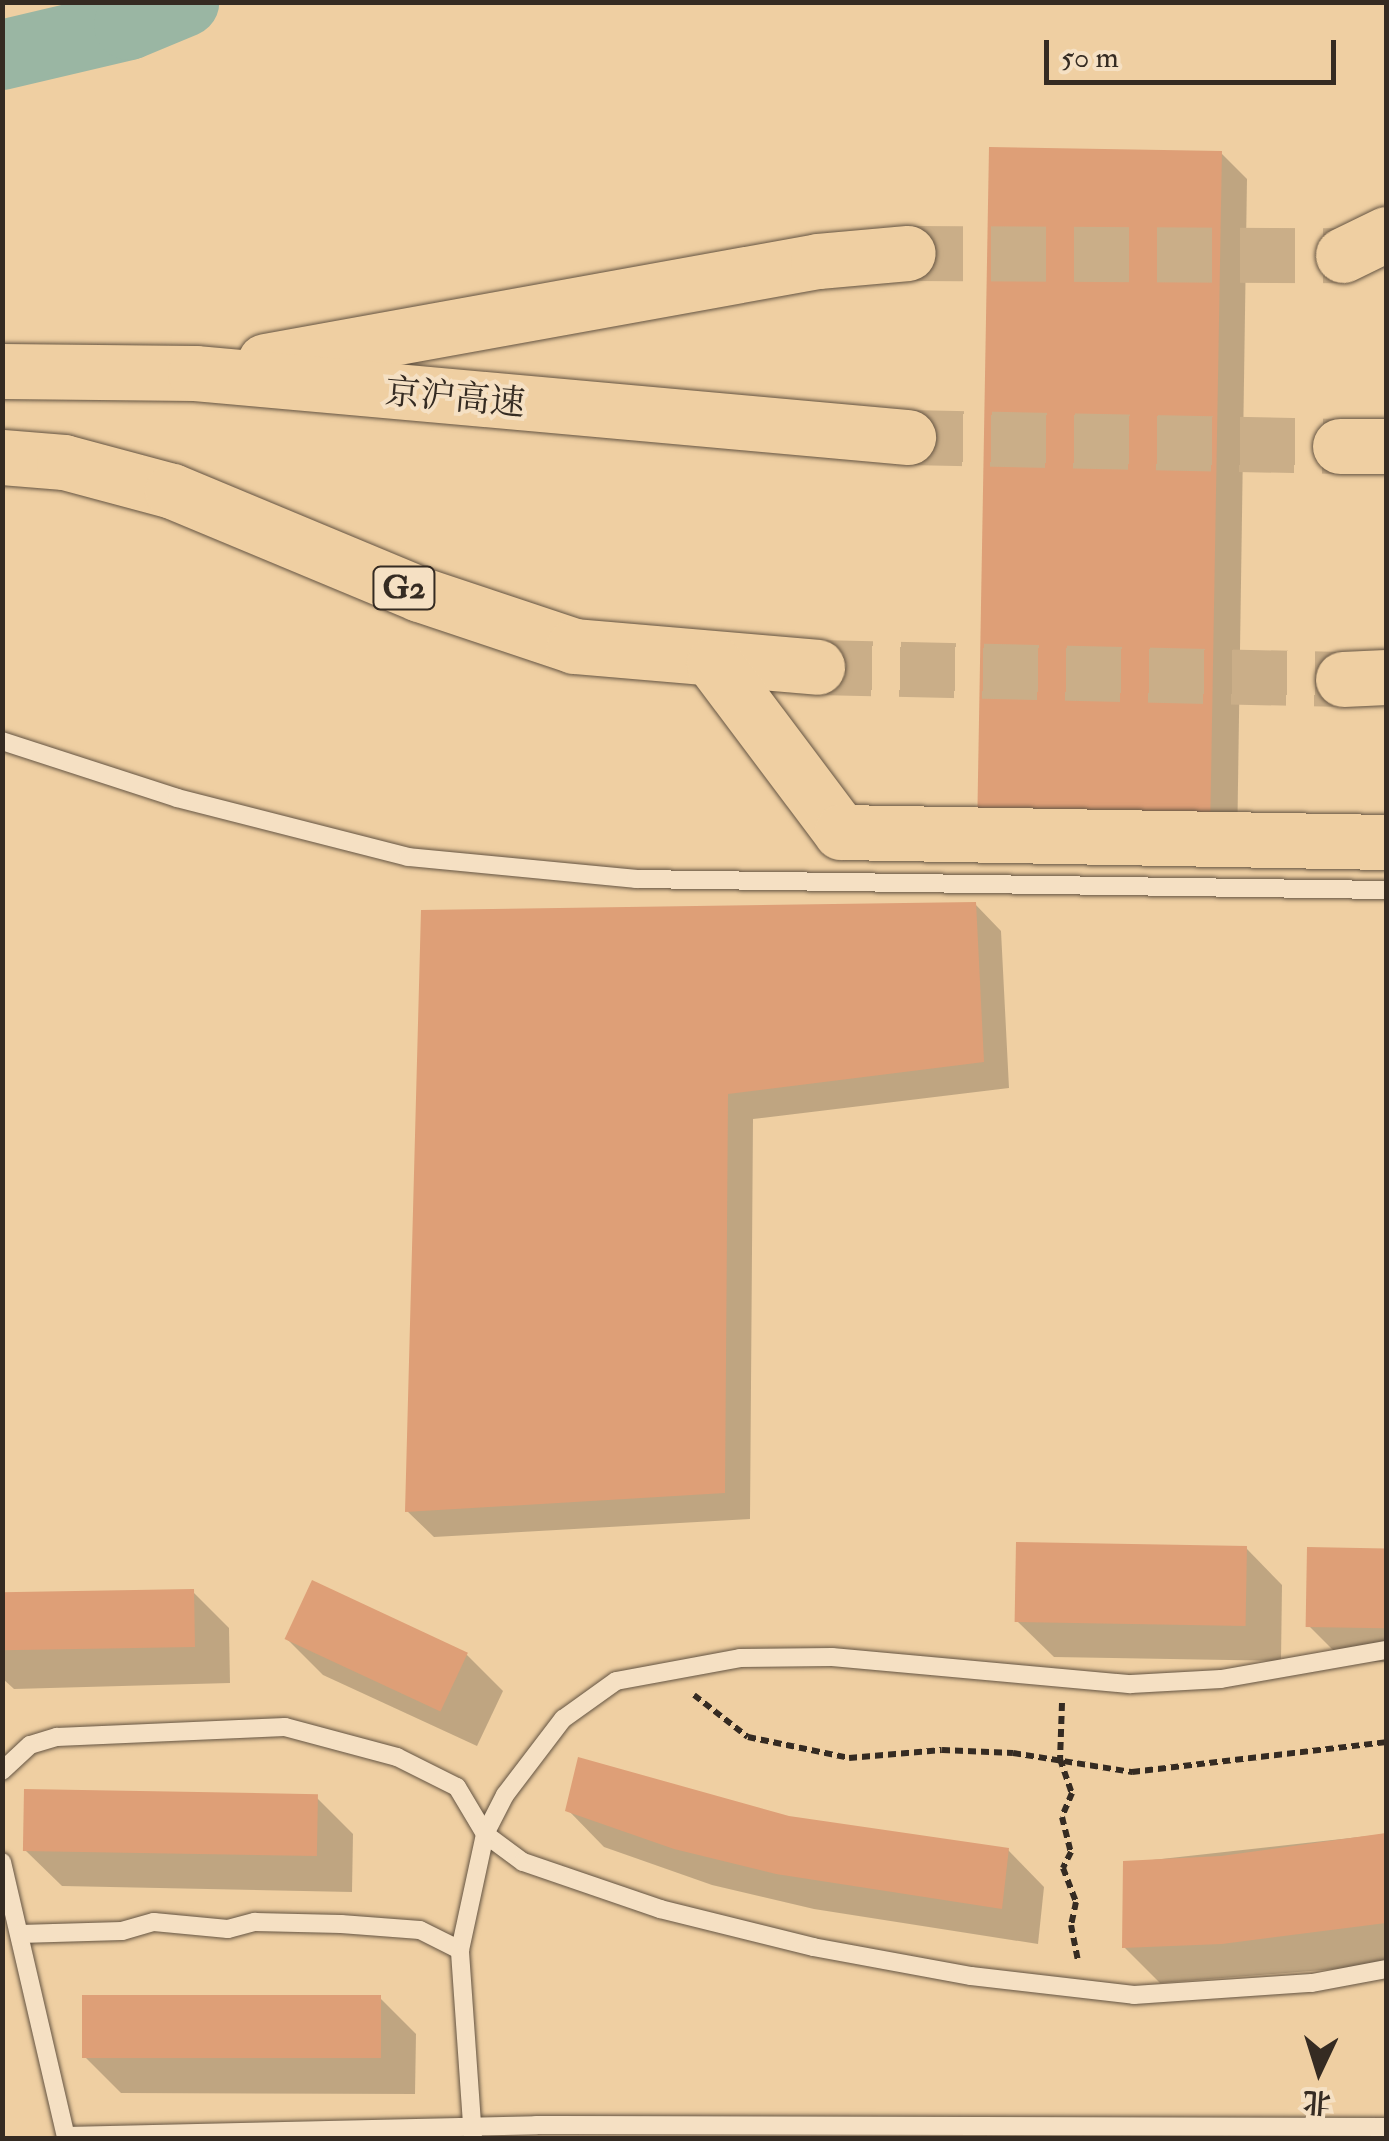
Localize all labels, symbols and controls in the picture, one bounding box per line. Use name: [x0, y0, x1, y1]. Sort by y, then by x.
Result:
scale bar: [1049, 20, 1342, 82]
text: 50 m: [1061, 39, 1119, 76]
street label: 京沪高速: [383, 371, 527, 425]
road number: G2: [372, 561, 436, 615]
north arrow: [1269, 2021, 1369, 2121]
text: 北: [1302, 2083, 1332, 2120]

